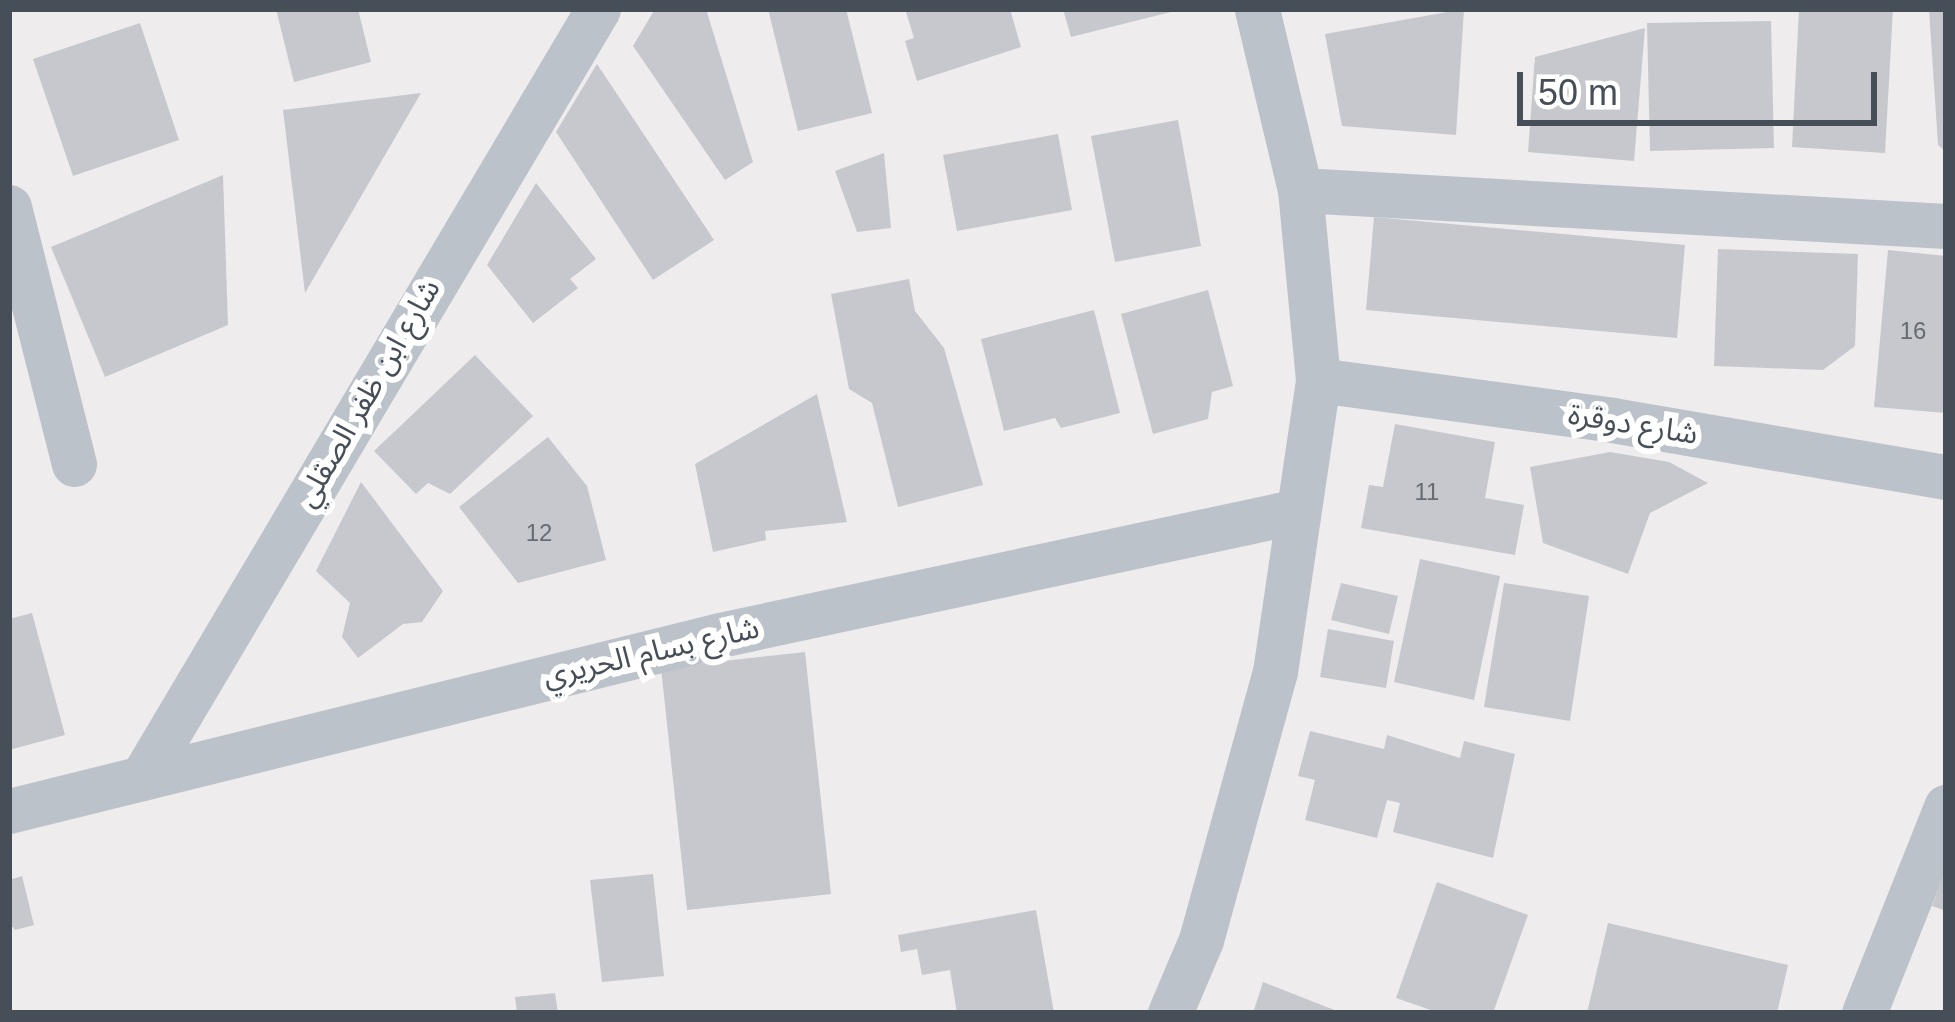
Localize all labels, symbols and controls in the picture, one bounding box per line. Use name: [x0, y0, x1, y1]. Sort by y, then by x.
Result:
scale bar: [1523, 48, 1883, 122]
text: 50 m: [1538, 72, 1618, 113]
street label: شارع ابن ظفر الصقلي: [288, 273, 448, 513]
house number: 16: [1900, 317, 1926, 345]
street label: شارع دوقرة: [1566, 396, 1700, 452]
house number: 11: [1415, 478, 1439, 506]
house number: 12: [526, 519, 552, 547]
street label: شارع بسام الحريري: [539, 610, 763, 694]

